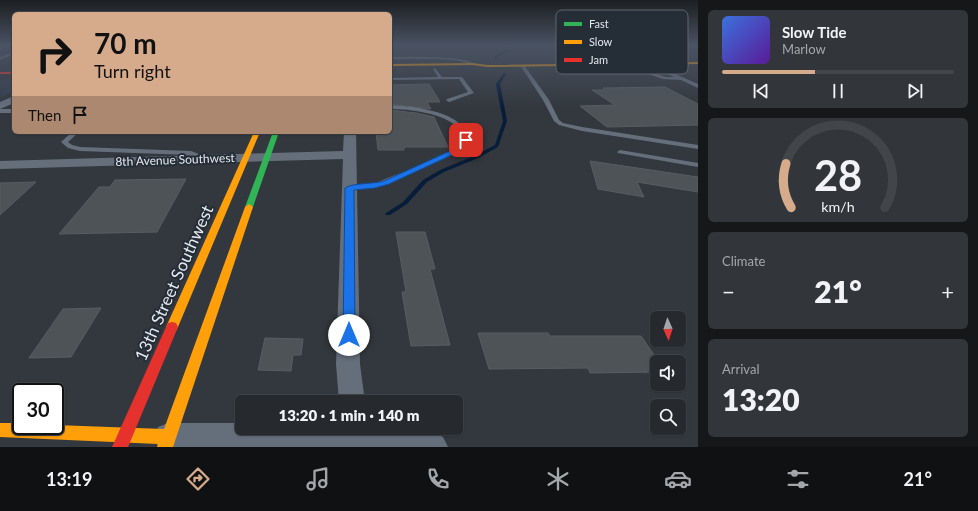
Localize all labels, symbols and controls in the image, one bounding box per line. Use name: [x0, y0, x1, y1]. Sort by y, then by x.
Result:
legend: [556, 10, 688, 74]
text: Fast: [589, 17, 609, 30]
text: Slow Tide: [782, 23, 847, 41]
text: 70 m: [94, 26, 157, 60]
icon: right: [28, 28, 80, 80]
text: Slow: [589, 35, 613, 48]
text: Marlow: [782, 41, 826, 57]
text: Jam: [589, 53, 608, 66]
text: Turn right: [94, 60, 171, 82]
icon: previous: [750, 80, 772, 102]
icon: pause: [827, 80, 849, 102]
icon: next: [904, 80, 926, 102]
icon: arrive: [69, 104, 91, 126]
text: Then: [28, 106, 61, 124]
pin: [449, 123, 483, 157]
icon: arrive: [455, 129, 477, 151]
text: 28: [814, 149, 862, 199]
street label: 8th Avenue Southwest: [115, 150, 236, 169]
text: km/h: [821, 197, 855, 214]
street label: 13th Street Southwest: [130, 202, 217, 364]
text: Climate: [722, 253, 765, 269]
text: 21°: [814, 273, 862, 309]
text: −: [722, 278, 735, 305]
text: +: [941, 278, 954, 305]
north arrow: [650, 311, 686, 347]
map controls: [650, 311, 686, 435]
position arrow: [328, 314, 370, 356]
button: sound: [650, 355, 686, 391]
text: Arrival: [722, 361, 759, 377]
text: 13:20: [722, 381, 800, 417]
speed limit sign: 30: [12, 383, 64, 435]
button: search: [650, 399, 686, 435]
text: 13:20 · 1 min · 140 m: [278, 406, 420, 424]
icon: directions: [184, 465, 212, 493]
icon: music: [304, 465, 332, 493]
icon: phone: [424, 465, 452, 493]
icon: climate: [544, 465, 572, 493]
icon: car: [664, 465, 692, 493]
icon: filters: [784, 465, 812, 493]
text: 13:19: [46, 468, 92, 490]
text: 21°: [904, 468, 932, 490]

